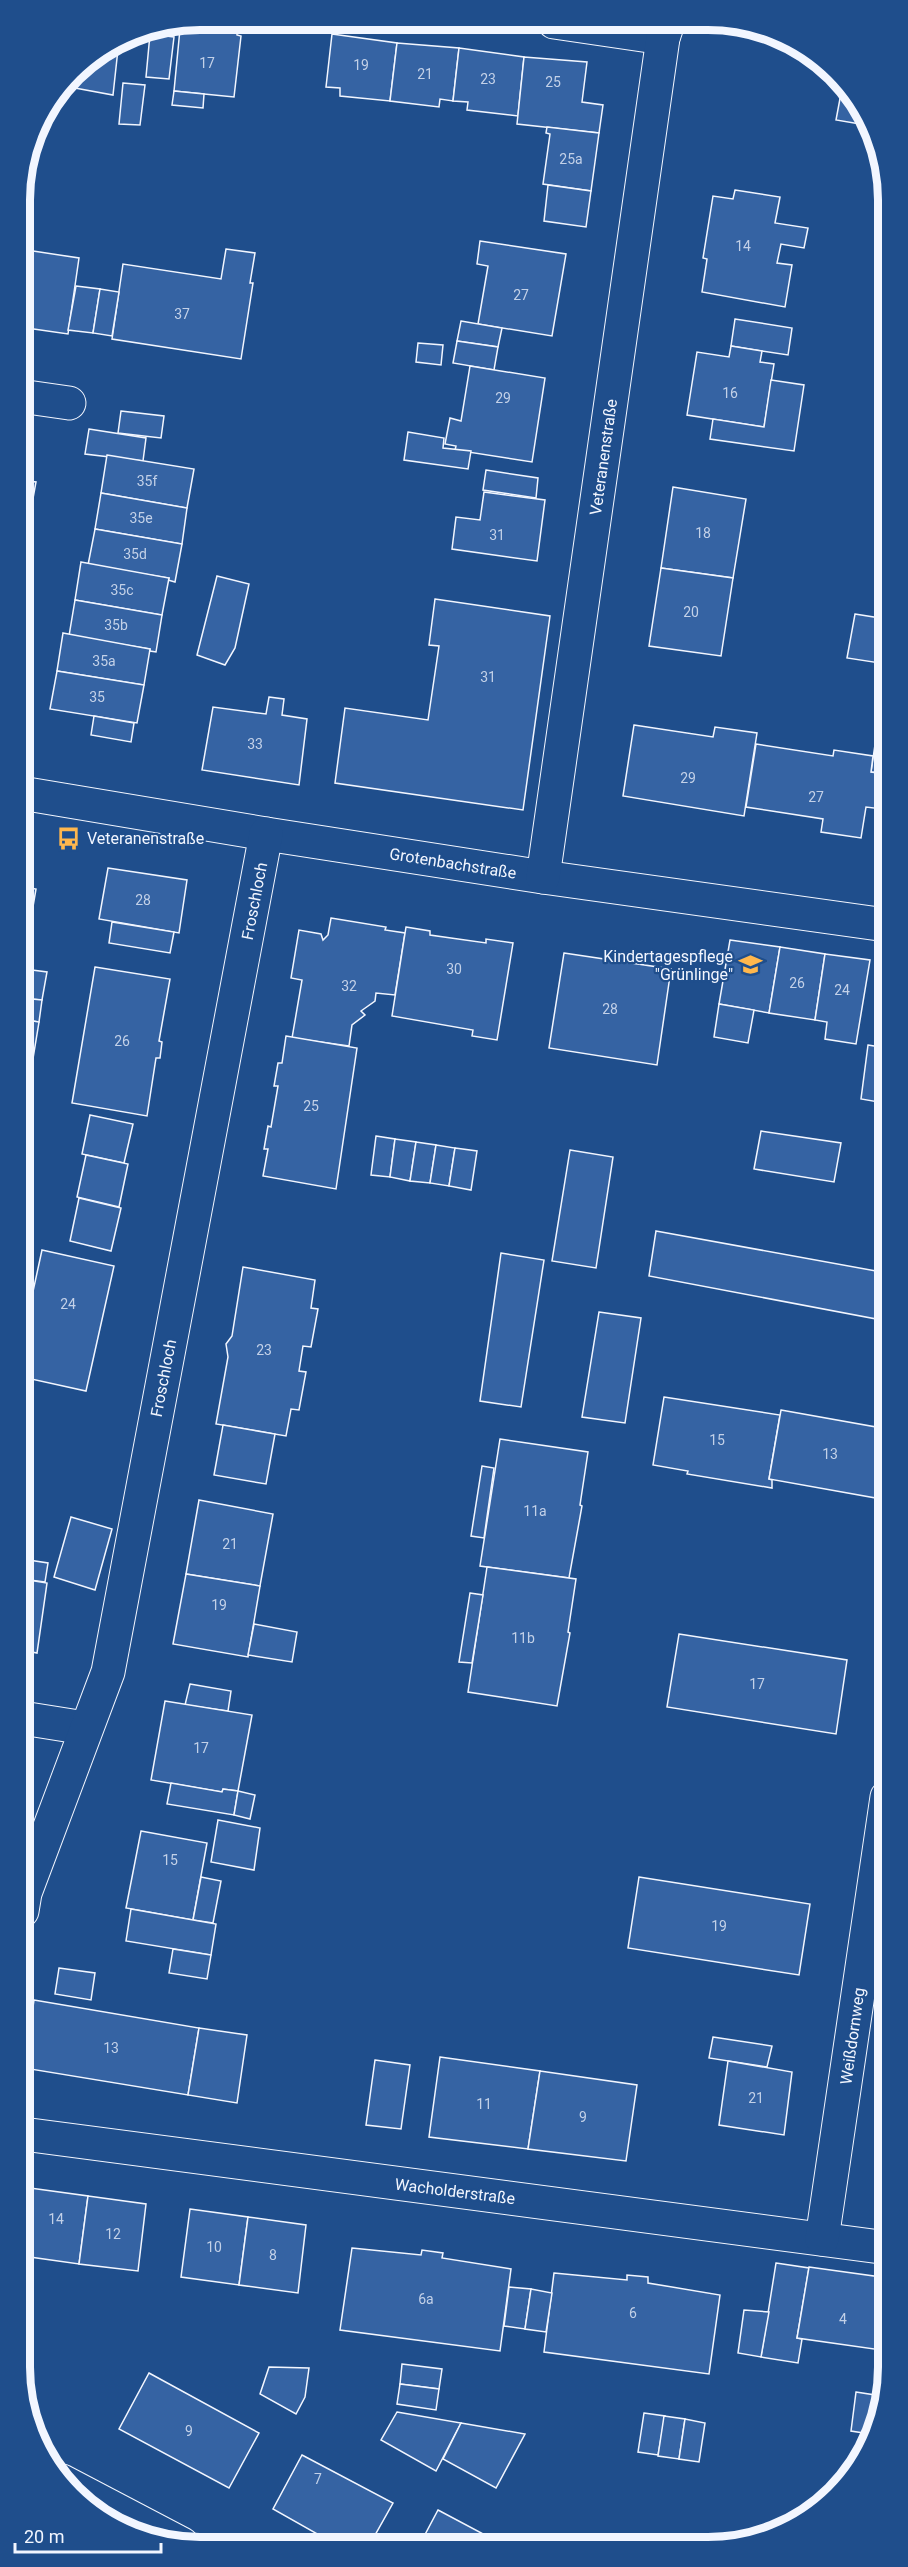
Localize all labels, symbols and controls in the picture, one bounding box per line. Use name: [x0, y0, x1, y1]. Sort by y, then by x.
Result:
house number: 17: [199, 55, 215, 71]
house number: 19: [353, 57, 369, 73]
house number: 21: [417, 66, 433, 82]
house number: 23: [480, 71, 496, 87]
house number: 25: [545, 74, 561, 90]
house number: 25a: [559, 151, 583, 167]
house number: 14: [735, 238, 751, 254]
house number: 27: [513, 287, 529, 303]
house number: 37: [174, 306, 190, 322]
house number: 16: [722, 385, 738, 401]
house number: 29: [495, 390, 511, 406]
street label: Veteranenstraße: [586, 398, 621, 516]
house number: 35f: [137, 473, 157, 489]
house number: 35e: [129, 510, 153, 526]
house number: 18: [695, 525, 711, 541]
house number: 31: [489, 527, 505, 543]
house number: 35d: [123, 546, 147, 562]
house number: 35c: [110, 582, 134, 598]
house number: 20: [683, 604, 699, 620]
house number: 35b: [104, 617, 128, 633]
house number: 35a: [92, 653, 116, 669]
house number: 31: [480, 669, 496, 685]
house number: 35: [89, 689, 105, 705]
house number: 33: [247, 736, 263, 752]
house number: 29: [680, 770, 696, 786]
house number: 27: [808, 789, 824, 805]
bus stop icon: Veteranenstraße: [56, 825, 82, 851]
place label: Veteranenstraße: [87, 829, 204, 848]
street label: Grotenbachstraße: [388, 844, 518, 883]
street label: Froschloch: [238, 861, 271, 942]
house number: 28: [135, 892, 151, 908]
place label: Kindertagespflege "Grünlinge": [603, 947, 733, 984]
school or university icon: Kindertagespflege "Grünlinge": [738, 952, 764, 978]
house number: 30: [446, 961, 462, 977]
house number: 26: [789, 975, 805, 991]
house number: 32: [341, 978, 357, 994]
house number: 24: [834, 982, 850, 998]
house number: 28: [602, 1001, 618, 1017]
house number: 26: [114, 1033, 130, 1049]
house number: 25: [303, 1098, 319, 1114]
house number: 24: [60, 1296, 76, 1312]
street label: Froschloch: [147, 1338, 180, 1419]
house number: 23: [256, 1342, 272, 1358]
house number: 15: [709, 1432, 725, 1448]
house number: 13: [822, 1446, 838, 1462]
house number: 11a: [523, 1503, 547, 1519]
house number: 21: [222, 1536, 238, 1552]
house number: 19: [211, 1597, 227, 1613]
house number: 11b: [511, 1630, 535, 1646]
house number: 17: [749, 1676, 765, 1692]
house number: 17: [193, 1740, 209, 1756]
house number: 15: [162, 1852, 178, 1868]
house number: 19: [711, 1918, 727, 1934]
street label: Weißdornweg: [836, 1986, 869, 2086]
house number: 13: [103, 2040, 119, 2056]
house number: 21: [748, 2090, 764, 2106]
house number: 11: [476, 2096, 492, 2112]
house number: 9: [579, 2109, 587, 2125]
street label: Wacholderstraße: [394, 2175, 516, 2208]
house number: 14: [48, 2211, 64, 2227]
house number: 12: [105, 2226, 121, 2242]
house number: 10: [206, 2239, 222, 2255]
house number: 8: [269, 2247, 277, 2263]
house number: 6a: [418, 2291, 434, 2307]
house number: 6: [629, 2305, 637, 2321]
house number: 4: [839, 2311, 847, 2327]
house number: 9: [185, 2423, 193, 2439]
house number: 7: [314, 2471, 322, 2487]
scale bar: [15, 2516, 160, 2554]
text: 20 m: [24, 2526, 64, 2547]

